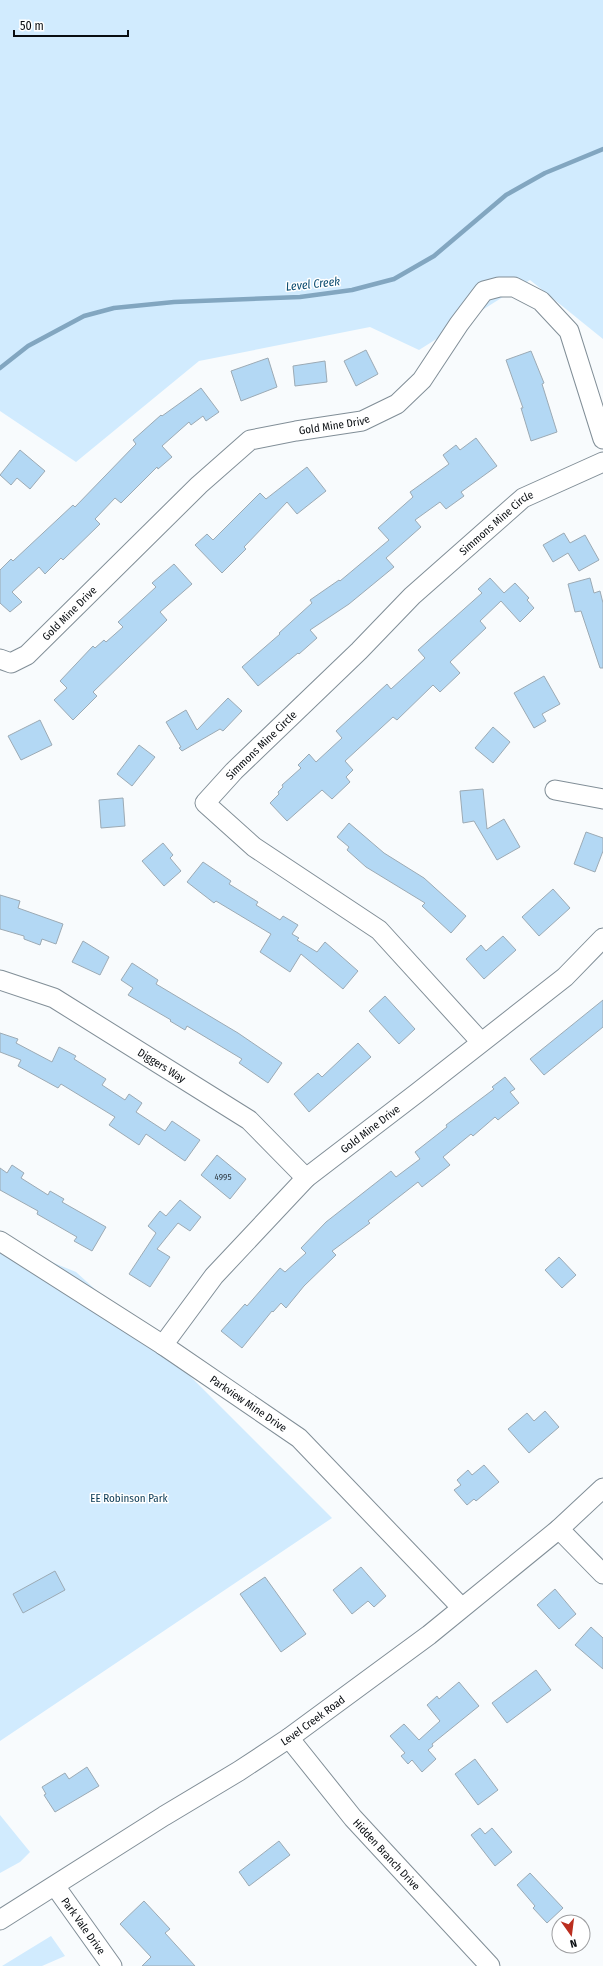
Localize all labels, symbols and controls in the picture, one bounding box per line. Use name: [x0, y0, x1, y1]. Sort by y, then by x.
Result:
scale bar: [14, 12, 128, 38]
text: 50 m: [20, 19, 44, 33]
water label: Level Creek: [285, 274, 341, 294]
street label: Gold Mine Drive: [298, 412, 372, 437]
street label: Simmons Mine Circle: [456, 488, 535, 558]
street label: Gold Mine Drive: [39, 584, 99, 643]
street label: Simmons Mine Circle: [223, 708, 299, 782]
street label: Diggers Way: [135, 1046, 188, 1085]
street label: Gold Mine Drive: [338, 1102, 402, 1156]
house number: 4995: [214, 1172, 232, 1182]
street label: Parkview Mine Drive: [208, 1373, 289, 1434]
park label: EE Robinson Park: [90, 1492, 169, 1505]
street label: Level Creek Road: [278, 1693, 347, 1748]
street label: Hidden Branch Drive: [351, 1816, 423, 1893]
street label: Park Vale Drive: [59, 1895, 108, 1957]
north arrow: [551, 1914, 591, 1954]
text: N: [569, 1936, 578, 1950]

